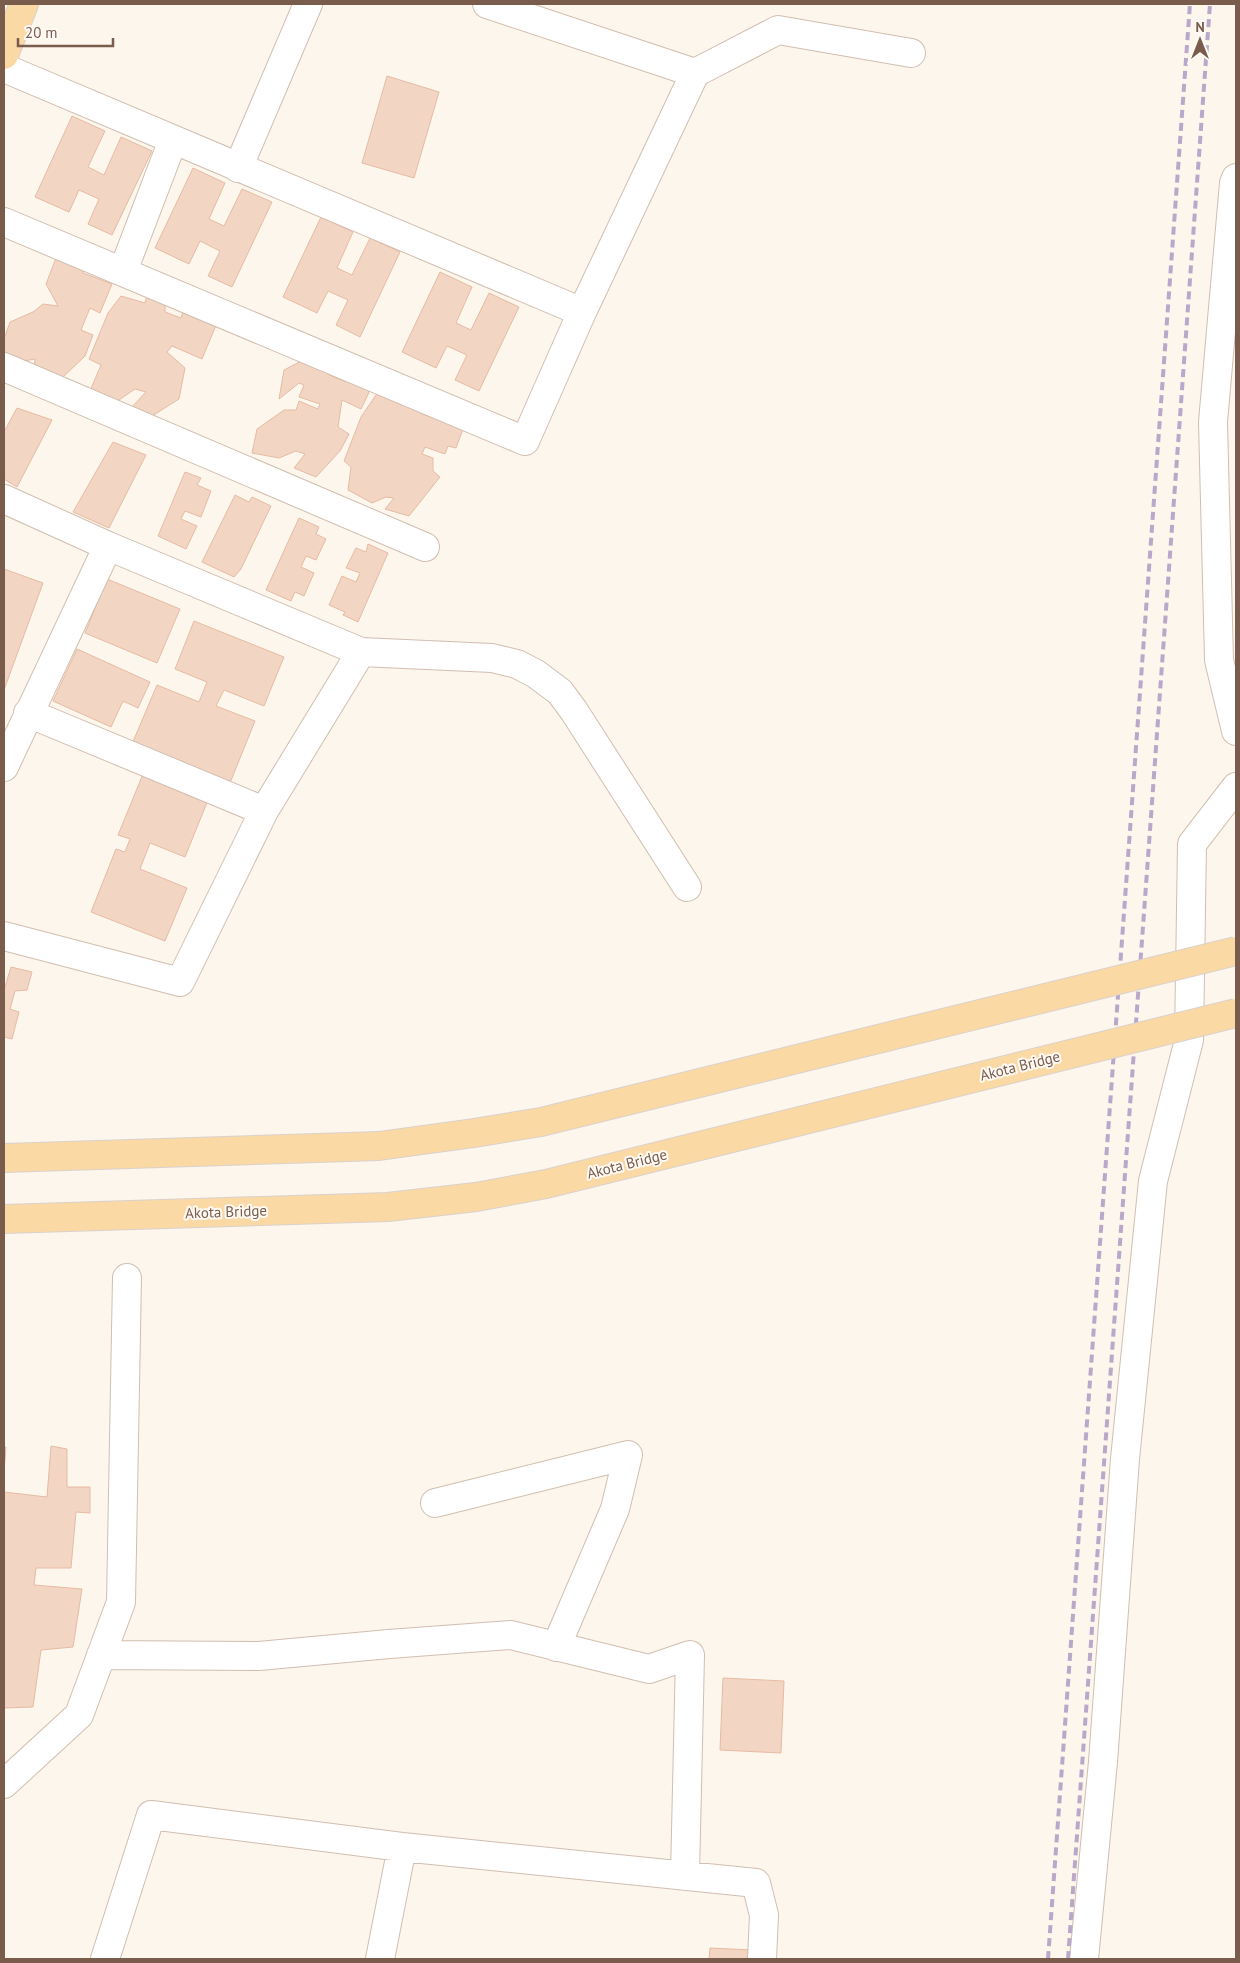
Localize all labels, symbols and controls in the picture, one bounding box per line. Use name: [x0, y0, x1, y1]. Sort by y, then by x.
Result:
scale bar: [18, 15, 112, 47]
north arrow: [1175, 15, 1225, 65]
text: N: [1195, 18, 1205, 36]
text: 20 m: [25, 23, 58, 42]
street label: Akota Bridge: [978, 1046, 1062, 1085]
street label: Akota Bridge: [585, 1144, 669, 1183]
street label: Akota Bridge: [185, 1201, 267, 1222]

